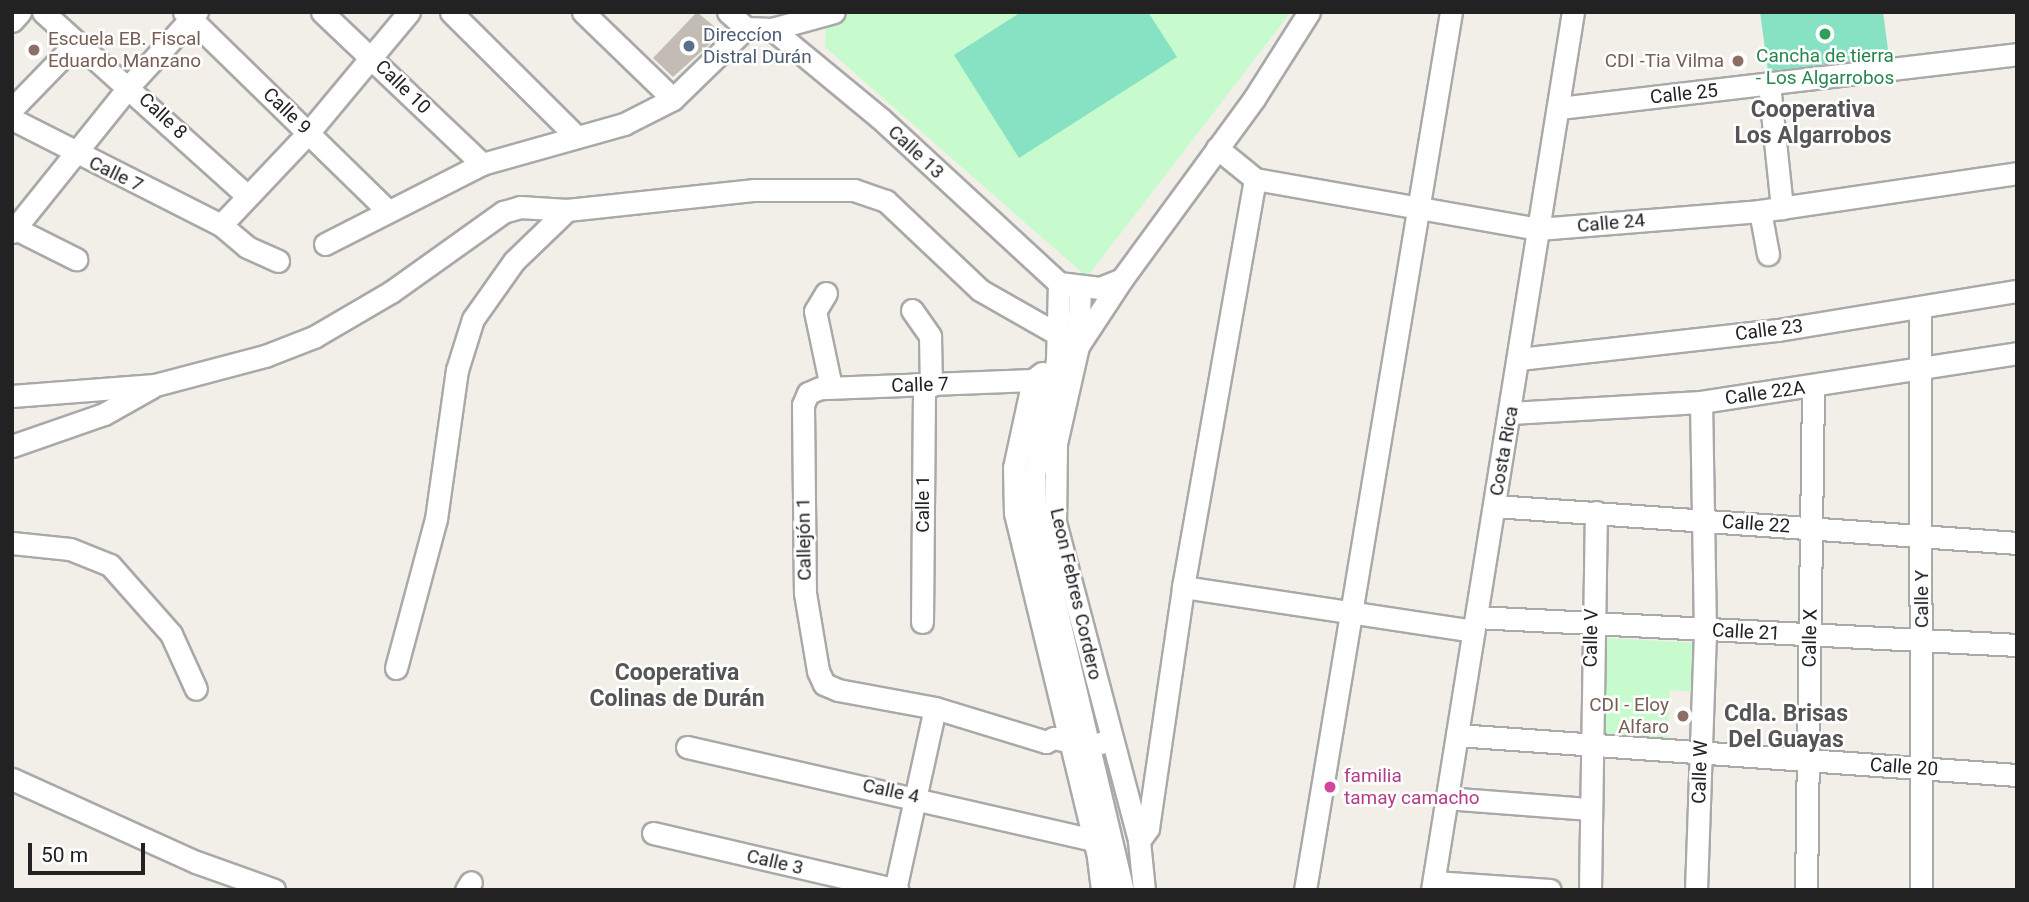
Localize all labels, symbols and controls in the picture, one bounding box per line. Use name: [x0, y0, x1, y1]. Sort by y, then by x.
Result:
place label: Direccíon Distral Durán: [703, 24, 812, 68]
marker: Cancha de tierra - Los Algarrobos: [1817, 26, 1833, 42]
place label: Escuela EB. Fiscal Eduardo Manzano: [48, 28, 201, 72]
marker: Direccíon Distral Durán: [681, 38, 697, 54]
marker: Escuela EB. Fiscal Eduardo Manzano: [26, 42, 42, 58]
place label: Cancha de tierra - Los Algarrobos: [1756, 45, 1894, 89]
place label: CDI -Tia Vilma: [1605, 50, 1724, 72]
marker: CDI -Tia Vilma: [1730, 53, 1746, 69]
street label: Calle 10: [371, 55, 435, 119]
street label: Calle 25: [1649, 79, 1719, 109]
street label: Calle 9: [258, 83, 316, 139]
street label: Calle 8: [134, 88, 192, 144]
district label: Cooperativa Los Algarrobos: [1734, 96, 1892, 150]
street label: Calle 13: [883, 120, 949, 184]
street label: Calle 7: [85, 151, 147, 197]
street label: Calle 24: [1576, 209, 1646, 237]
street label: Calle 23: [1734, 315, 1804, 345]
street label: Calle 7: [891, 373, 949, 397]
street label: Calle 22A: [1724, 376, 1806, 410]
street label: Costa Rica: [1485, 404, 1523, 498]
street label: Calle 1: [912, 475, 934, 533]
street label: Callejón 1: [792, 497, 816, 581]
street label: Leon Febres Cordero: [1045, 506, 1107, 682]
street label: Calle 22: [1721, 510, 1791, 538]
street label: Calle Y: [1911, 570, 1933, 628]
street label: Calle V: [1579, 608, 1603, 668]
street label: Calle X: [1798, 608, 1822, 668]
street label: Calle 21: [1711, 619, 1781, 645]
district label: Cooperativa Colinas de Durán: [589, 659, 765, 713]
place label: CDI - Eloy Alfaro: [1589, 694, 1669, 738]
district label: Cdla. Brisas Del Guayas: [1724, 700, 1848, 754]
marker: CDI - Eloy Alfaro: [1675, 708, 1691, 724]
street label: Calle W: [1687, 740, 1713, 804]
street label: Calle 20: [1869, 753, 1939, 781]
place label: familia tamay camacho: [1344, 765, 1480, 809]
street label: Calle 4: [861, 774, 921, 808]
marker: familia tamay camacho: [1322, 779, 1338, 795]
scale bar: [32, 828, 149, 872]
text: 50 m: [41, 843, 88, 867]
street label: Calle 3: [744, 844, 806, 880]

